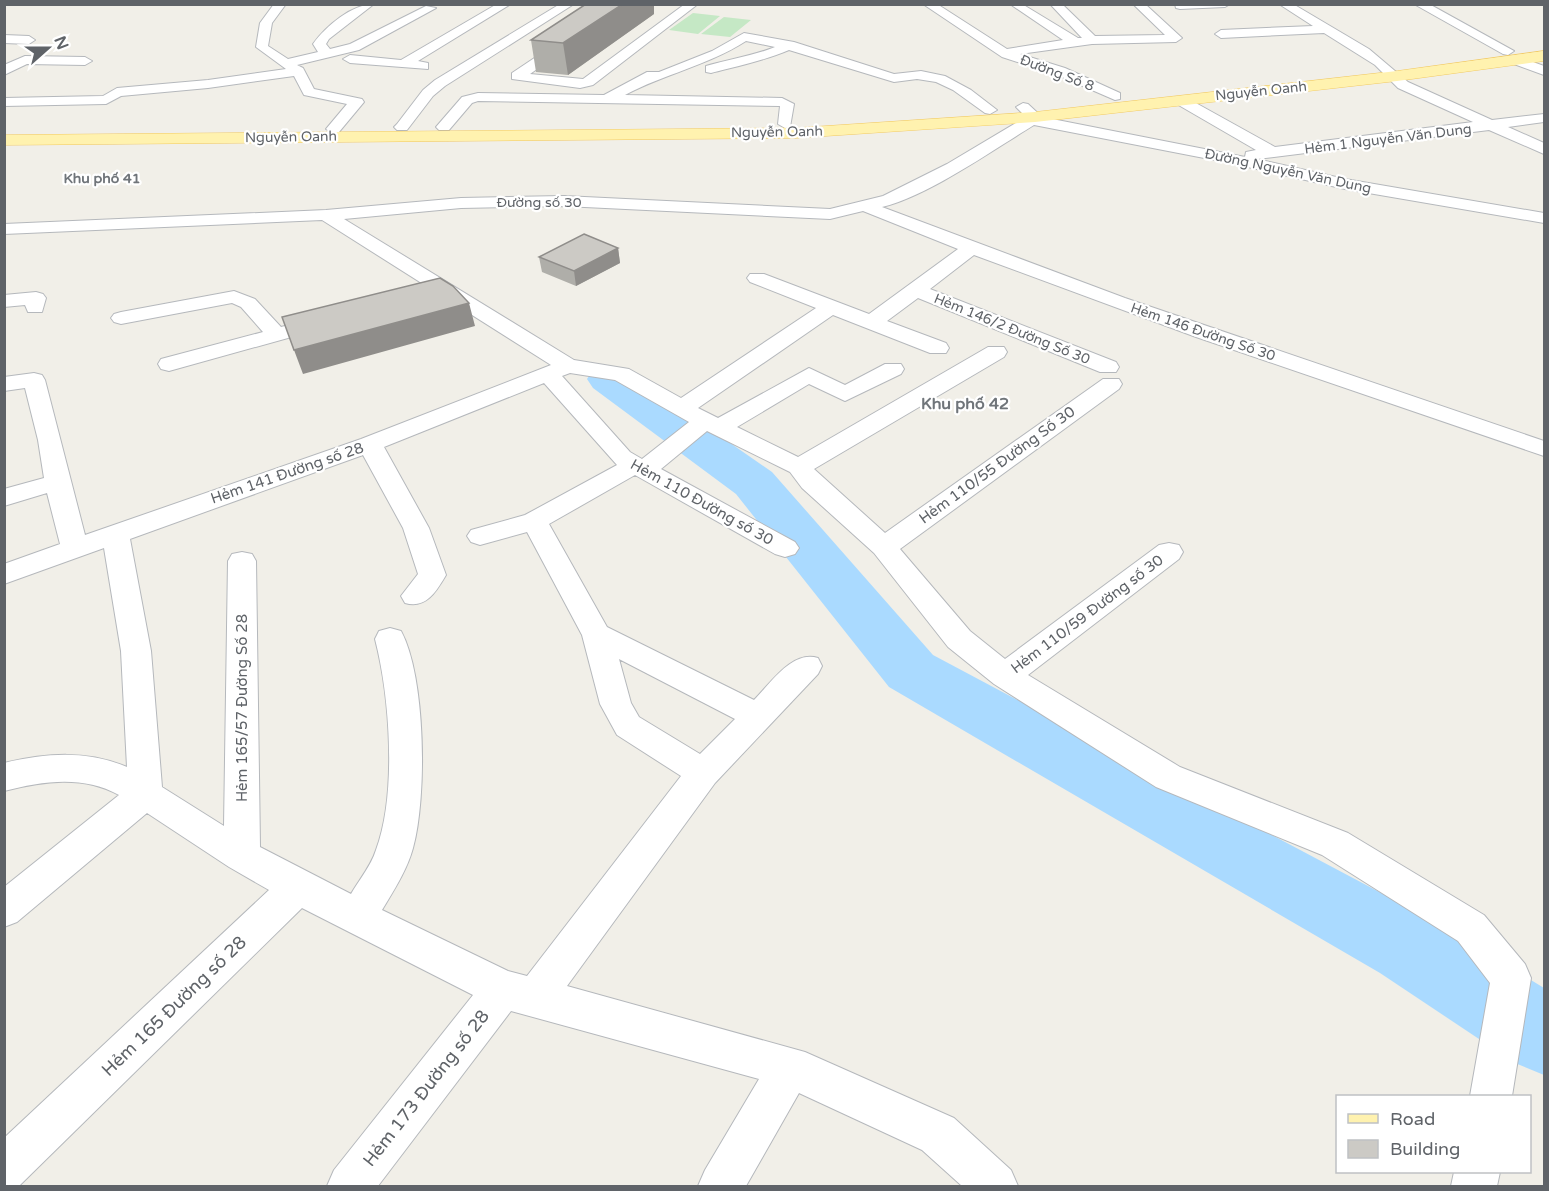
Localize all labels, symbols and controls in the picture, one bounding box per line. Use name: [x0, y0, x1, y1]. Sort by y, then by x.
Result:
north arrow: [18, 18, 78, 78]
text: N: [49, 33, 73, 53]
street label: Đường Số 8: [1017, 51, 1097, 95]
street label: Nguyễn Oanh: [1214, 78, 1308, 104]
street label: Hẻm 1 Nguyễn Văn Dung: [1303, 120, 1473, 158]
street label: Nguyễn Oanh: [731, 123, 823, 141]
street label: Nguyễn Oanh: [245, 128, 337, 146]
street label: Đường Nguyễn Văn Dung: [1203, 145, 1373, 197]
district label: Khu phố 41: [63, 170, 141, 187]
street label: Đường số 30: [496, 194, 582, 211]
street label: Hẻm 146/2 Đường Số 30: [931, 290, 1093, 368]
street label: Hẻm 146 Đường Số 30: [1128, 299, 1278, 365]
district label: Khu phố 42: [921, 394, 1009, 414]
street label: Hẻm 110/55 Đường Số 30: [916, 402, 1078, 528]
street label: Hẻm 141 Đường số 28: [208, 438, 366, 508]
street label: Hẻm 110 Đường số 30: [627, 455, 777, 549]
street label: Hẻm 110/59 Đường số 30: [1007, 551, 1167, 677]
street label: Hẻm 165/57 Đường Số 28: [233, 614, 251, 802]
street label: Hẻm 165 Đường số 28: [97, 931, 251, 1081]
street label: Hẻm 173 Đường số 28: [358, 1005, 494, 1171]
legend: [1336, 1095, 1531, 1173]
text: Road: [1390, 1108, 1435, 1130]
text: Building: [1390, 1138, 1460, 1160]

